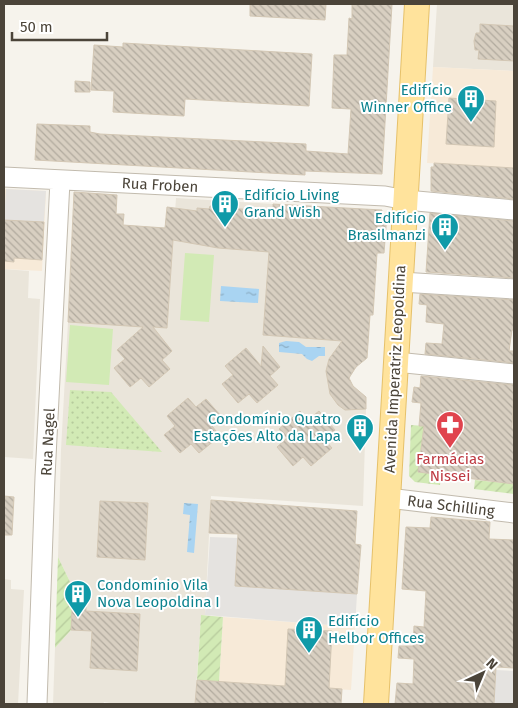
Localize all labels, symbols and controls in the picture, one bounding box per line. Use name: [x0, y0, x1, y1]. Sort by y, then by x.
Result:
scale bar: [12, 10, 108, 42]
text: 50 m: [20, 18, 53, 36]
place label: Edifício Winner Office: [361, 81, 452, 116]
building icon: Edifício Winner Office: [456, 84, 486, 123]
street label: Rua Froben: [121, 174, 199, 196]
place label: Edifício Living Grand Wish: [244, 186, 339, 221]
building icon: Edifício Living Grand Wish: [210, 189, 240, 228]
place label: Edifício Brasilmanzi: [347, 209, 426, 244]
building icon: Edifício Brasilmanzi: [430, 212, 460, 251]
street label: Avenida Imperatriz Leopoldina: [381, 265, 409, 473]
street label: Rua Nagel: [37, 407, 59, 477]
place label: Condomínio Quatro Estações Alto da Lapa: [193, 410, 341, 445]
pharmacy icon: Farmácias Nissei: [435, 410, 465, 449]
building icon: Condomínio Quatro Estações Alto da Lapa: [345, 413, 375, 452]
place label: Farmácias Nissei: [416, 450, 484, 485]
street label: Rua Schilling: [406, 492, 496, 520]
place label: Condomínio Vila Nova Leopoldina I: [97, 576, 220, 611]
building icon: Condomínio Vila Nova Leopoldina I: [63, 579, 93, 618]
place label: Edifício Helbor Offices: [328, 612, 424, 647]
building icon: Edifício Helbor Offices: [294, 615, 324, 654]
north arrow: [458, 648, 508, 698]
text: N: [482, 655, 501, 673]

